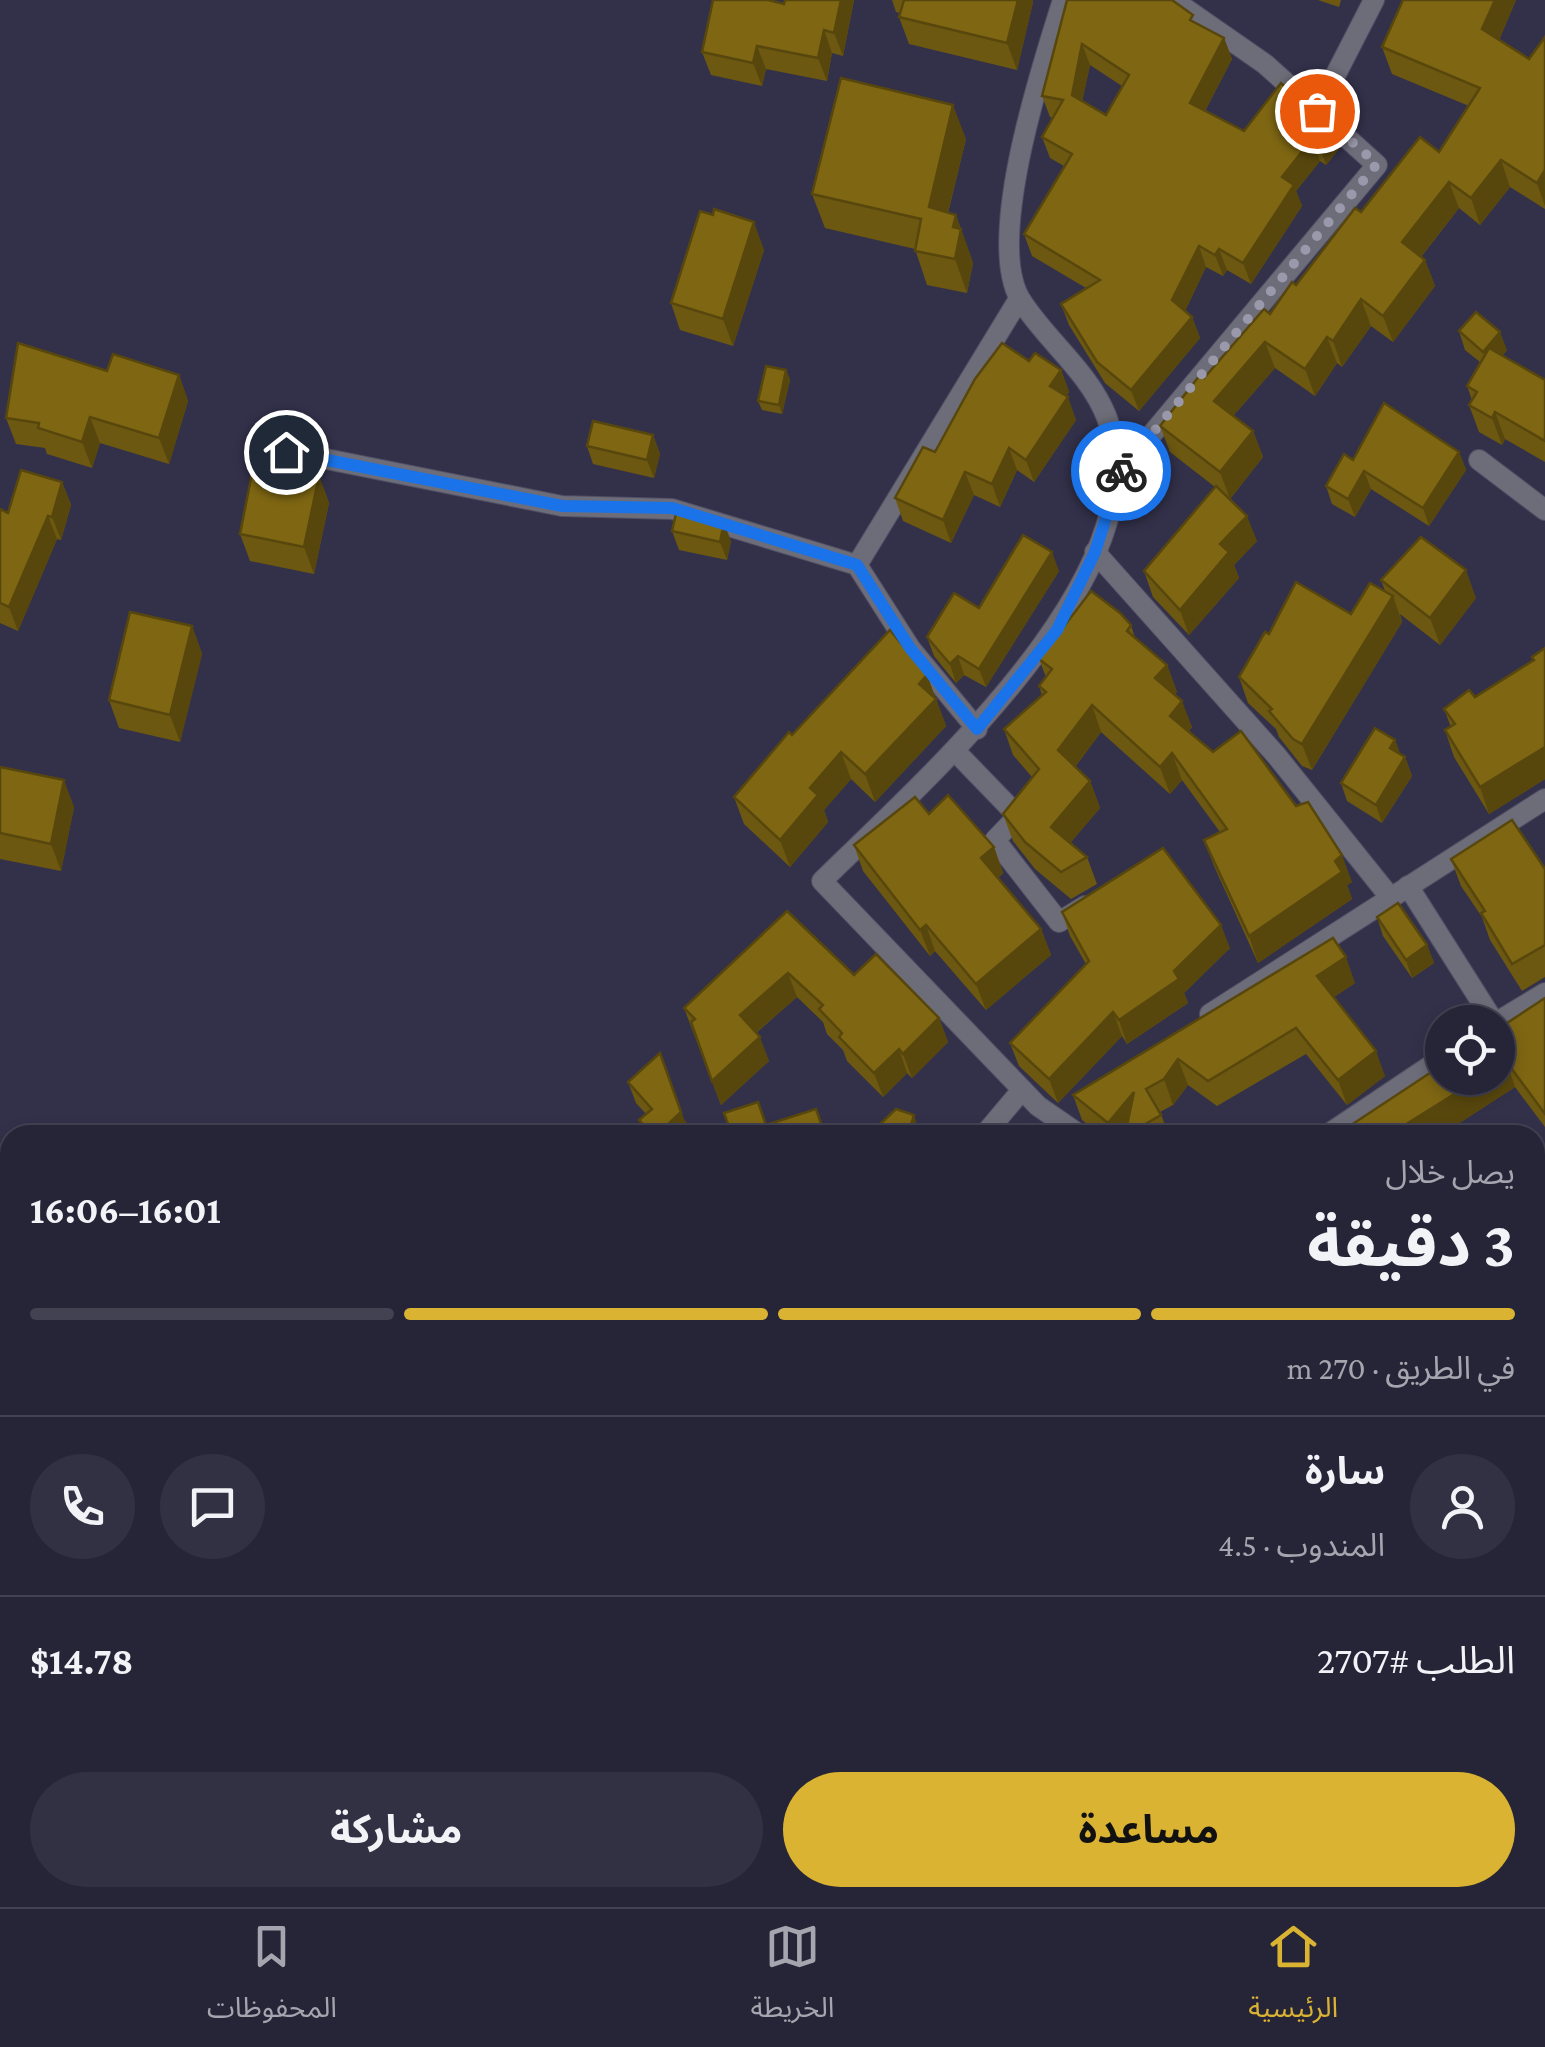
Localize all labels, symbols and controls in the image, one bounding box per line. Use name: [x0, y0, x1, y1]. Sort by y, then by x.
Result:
pin: [1275, 69, 1360, 154]
icon: bag: [1290, 84, 1345, 139]
pin: [244, 410, 329, 495]
courier: [1071, 421, 1171, 521]
icon: home: [259, 425, 314, 480]
icon: bike: [1094, 444, 1149, 499]
map controls: [1425, 1005, 1515, 1095]
button: locate: [1425, 1005, 1515, 1095]
text: يصل خلال: [1385, 1154, 1515, 1190]
text: 16:01–16:06: [30, 1189, 221, 1231]
text: 3 دقيقة: [1307, 1208, 1515, 1280]
text: في الطريق · 270 m: [1287, 1350, 1515, 1386]
text: سارة: [1305, 1450, 1385, 1492]
button: phone: [30, 1454, 135, 1559]
button: chat: [160, 1454, 265, 1559]
button: person: [1410, 1454, 1515, 1559]
text: المندوب · 4.5: [1218, 1527, 1385, 1563]
text: الطلب #2707: [1317, 1639, 1515, 1681]
text: $14.78: [30, 1640, 133, 1682]
button: مشاركة: [30, 1772, 763, 1887]
button: مساعدة: [783, 1772, 1515, 1887]
tab: المحفوظات: [207, 1919, 337, 2038]
tab: الخريطة: [751, 1919, 834, 2038]
tab: الرئيسية: [1248, 1919, 1338, 2038]

